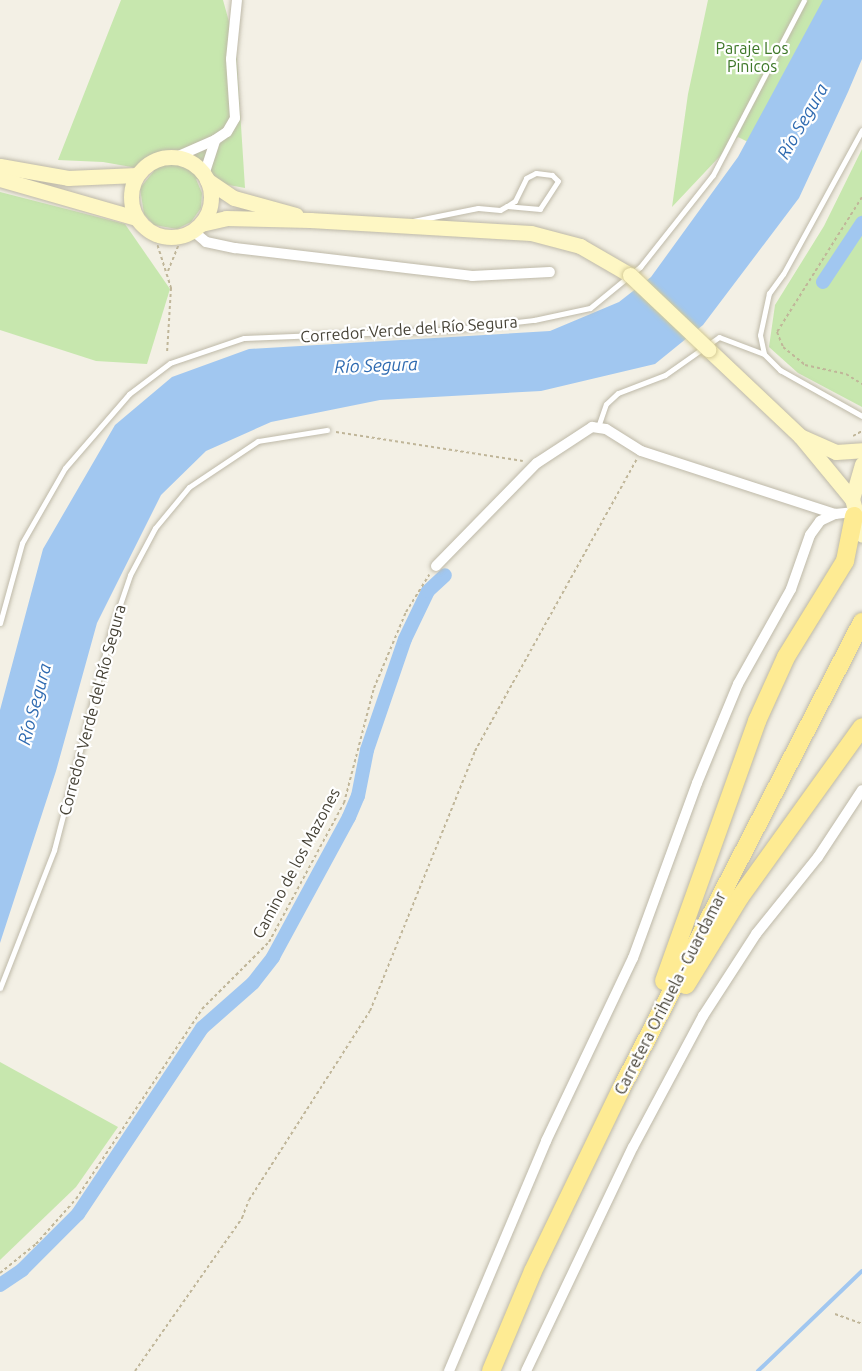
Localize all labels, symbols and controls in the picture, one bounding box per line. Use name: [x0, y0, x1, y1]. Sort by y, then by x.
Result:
park label: Paraje Los Pinicos: [716, 38, 788, 76]
water label: Río Segura: [772, 79, 832, 163]
street label: Corredor Verde del Río Segura: [300, 312, 518, 346]
water label: Río Segura: [334, 353, 418, 377]
street label: Corredor Verde del Río Segura: [55, 602, 129, 818]
water label: Río Segura: [13, 661, 55, 747]
street label: Camino de los Mazones: [248, 785, 344, 941]
street label: Carretera Orihuela - Guardamar: [610, 888, 730, 1098]

